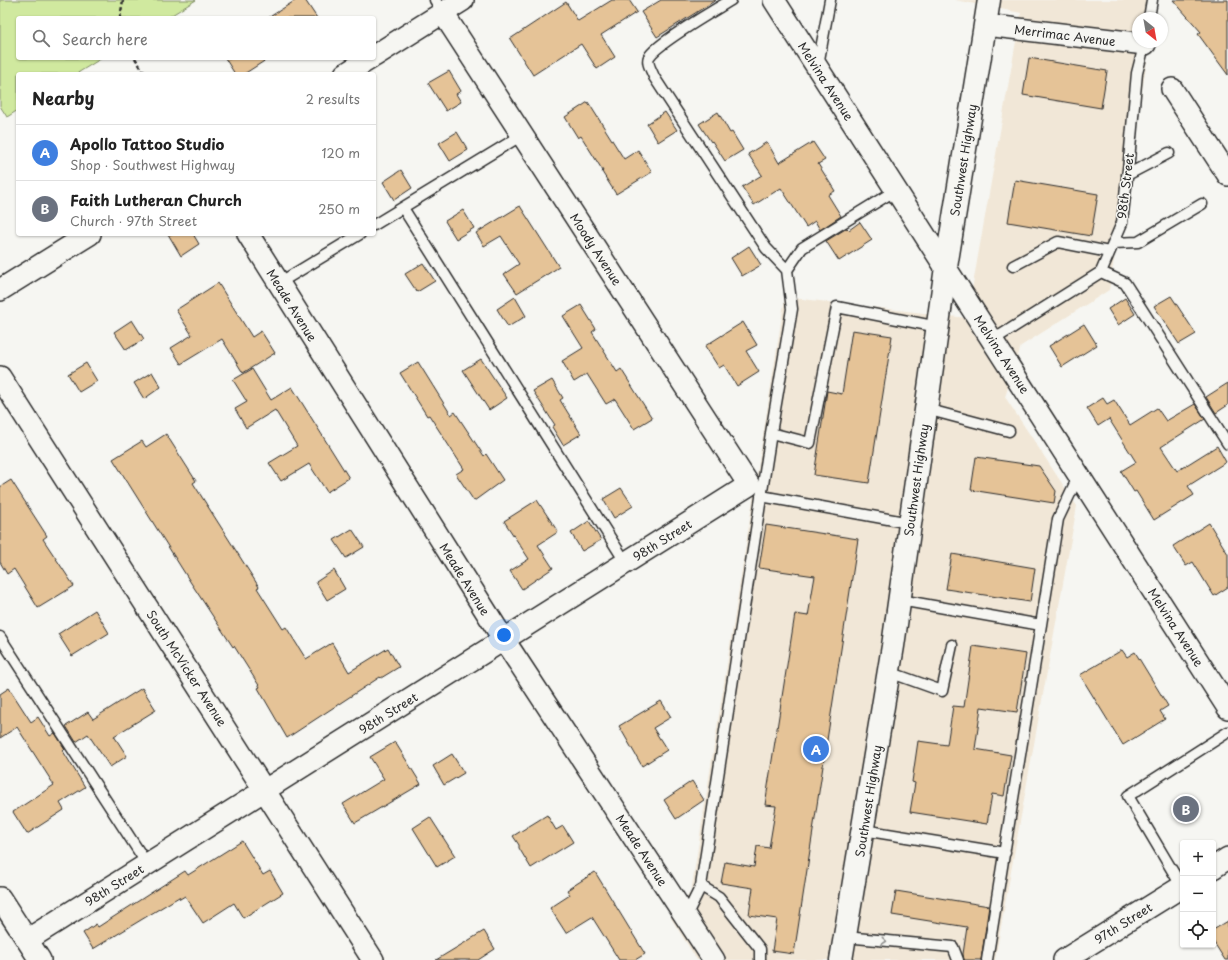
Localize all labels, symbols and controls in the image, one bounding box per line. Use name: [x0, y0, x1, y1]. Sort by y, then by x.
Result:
north arrow: [1132, 12, 1168, 48]
search box: [16, 16, 376, 60]
street label: Merrimac Avenue: [1013, 20, 1117, 50]
icon: search: [30, 27, 52, 49]
text: Search here: [62, 27, 148, 50]
street label: Melvina Avenue: [794, 38, 858, 124]
text: Nearby: [32, 85, 94, 111]
text: 2 results: [306, 89, 360, 108]
street label: Southwest Highway: [945, 103, 981, 217]
text: Apollo Tattoo Studio: [70, 132, 224, 155]
text: A: [40, 143, 50, 162]
text: 120 m: [321, 143, 360, 162]
street label: 98th Street: [1112, 152, 1138, 220]
text: Shop · Southwest Highway: [70, 155, 235, 174]
text: Faith Lutheran Church: [70, 188, 242, 211]
text: B: [41, 199, 49, 218]
text: 250 m: [318, 199, 360, 218]
street label: Moody Avenue: [566, 209, 626, 289]
text: Church · 97th Street: [70, 211, 197, 230]
street label: Meade Avenue: [263, 265, 322, 345]
street label: Melvina Avenue: [970, 311, 1034, 397]
street label: Southwest Highway: [899, 423, 933, 537]
street label: 98th Street: [629, 515, 695, 565]
street label: Meade Avenue: [436, 539, 495, 619]
street label: Melvina Avenue: [1144, 584, 1208, 670]
street label: South McVicker Avenue: [143, 606, 232, 730]
your location: [494, 625, 514, 645]
street label: 98th Street: [355, 688, 421, 738]
pin: A: [803, 734, 829, 764]
street label: Southwest Highway: [850, 744, 886, 858]
pin: B: [1173, 794, 1199, 824]
street label: Meade Avenue: [612, 811, 672, 890]
map controls: [1180, 840, 1216, 948]
button: +: [1180, 840, 1216, 876]
street label: 98th Street: [81, 860, 147, 910]
button: −: [1180, 876, 1216, 912]
street label: 97th Street: [1091, 898, 1156, 948]
button: locate: [1180, 912, 1216, 948]
one-way arrow: [881, 936, 887, 945]

